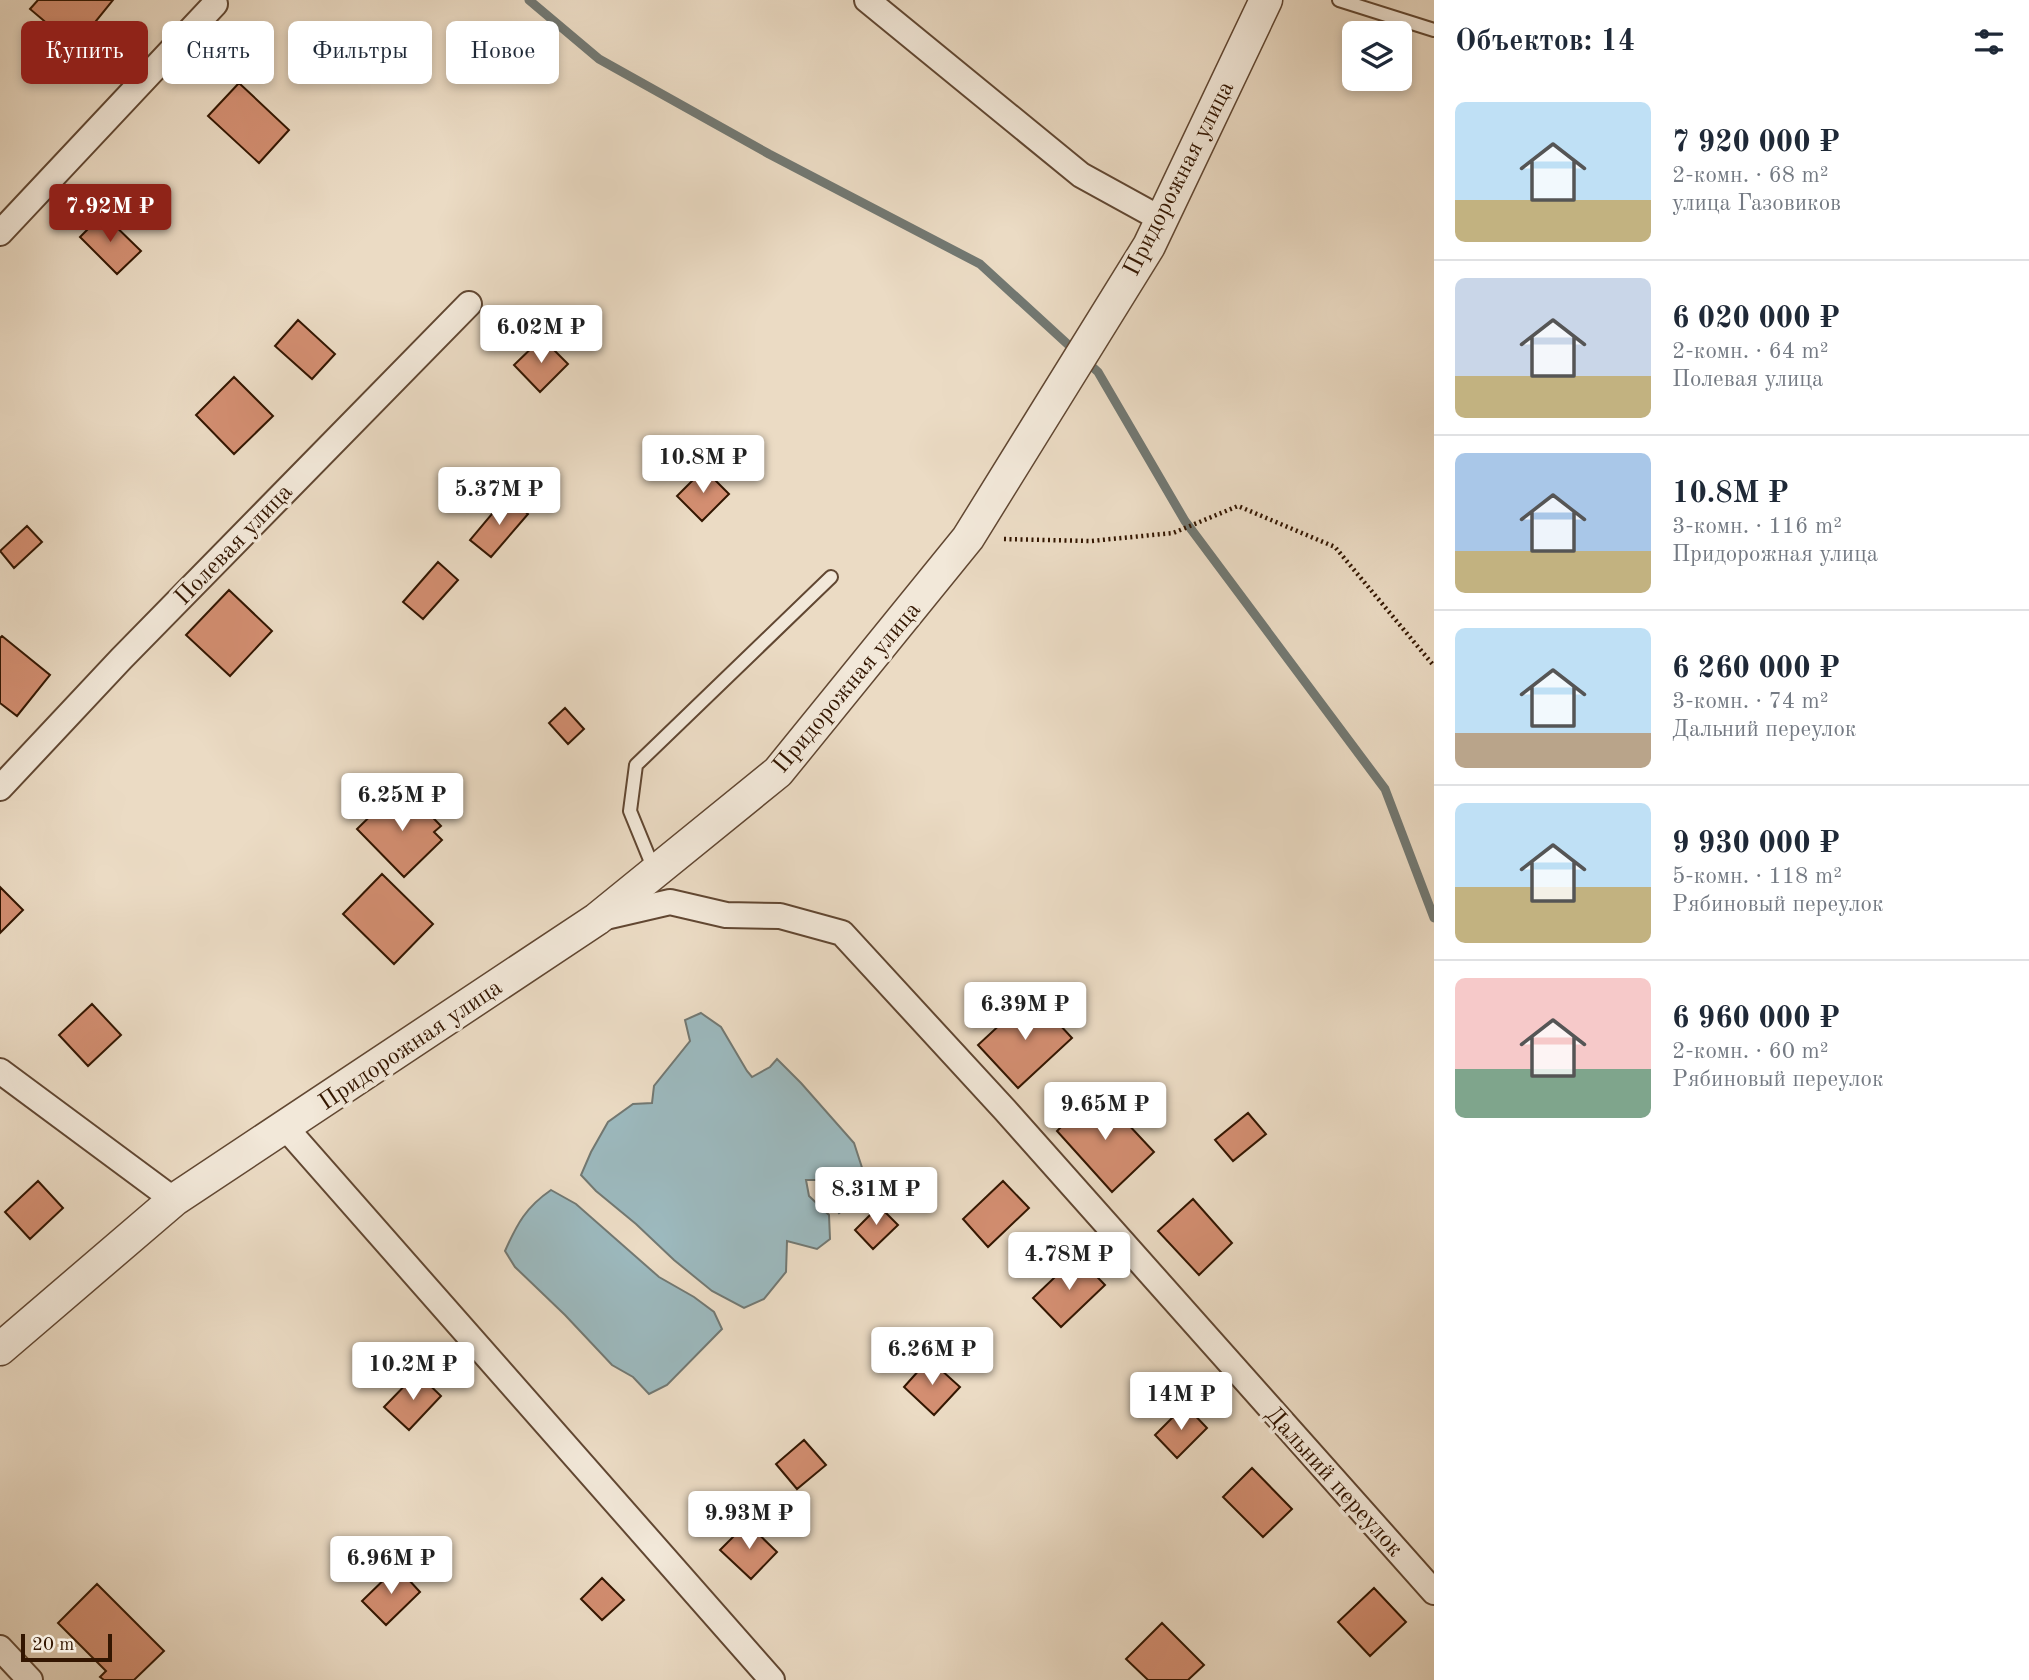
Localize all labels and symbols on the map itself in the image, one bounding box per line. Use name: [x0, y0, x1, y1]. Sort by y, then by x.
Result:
street label: Придорожная улица: [1120, 78, 1239, 280]
pin: 7.92M ₽: [45, 184, 175, 244]
pin: 6.02M ₽: [476, 306, 606, 365]
pin: 10.8M ₽: [638, 435, 768, 495]
pin: 5.37M ₽: [434, 468, 564, 527]
street label: Полевая улица: [171, 480, 298, 611]
street label: Придорожная улица: [769, 598, 926, 778]
pin: 6.25M ₽: [337, 774, 467, 833]
street label: Придорожная улица: [315, 975, 507, 1116]
pin: 6.39M ₽: [960, 982, 1090, 1042]
pin: 9.65M ₽: [1040, 1082, 1170, 1142]
pin: 8.31M ₽: [811, 1168, 941, 1227]
pin: 4.78M ₽: [1004, 1232, 1134, 1292]
pin: 6.26M ₽: [867, 1328, 997, 1387]
pin: 10.2M ₽: [348, 1342, 478, 1402]
pin: 14M ₽: [1132, 1372, 1230, 1432]
street label: Дальний переулок: [1260, 1403, 1407, 1562]
pin: 9.93M ₽: [684, 1492, 814, 1551]
pin: 6.96M ₽: [326, 1536, 456, 1596]
scale bar: [21, 1631, 112, 1663]

